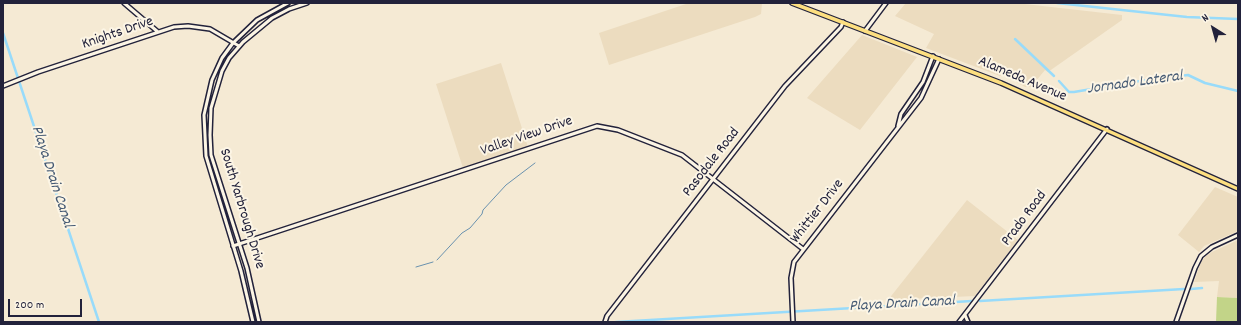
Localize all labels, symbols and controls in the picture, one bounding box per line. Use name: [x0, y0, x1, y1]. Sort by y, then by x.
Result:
north arrow: [1193, 8, 1233, 48]
text: N: [1199, 10, 1213, 26]
street label: Knights Drive: [80, 13, 156, 55]
street label: Alameda Avenue: [975, 53, 1069, 107]
water label: Jornado Lateral: [1086, 68, 1184, 100]
street label: Valley View Drive: [479, 113, 575, 161]
water label: Playa Drain Canal: [25, 124, 77, 230]
street label: Pasodale Road: [679, 125, 745, 201]
street label: South Yarbrough Drive: [214, 147, 268, 271]
street label: Whittier Drive: [787, 176, 849, 248]
street label: Prado Road: [998, 188, 1052, 250]
scale bar: [10, 291, 84, 317]
water label: Playa Drain Canal: [849, 293, 955, 317]
text: 200 m: [15, 297, 44, 314]

